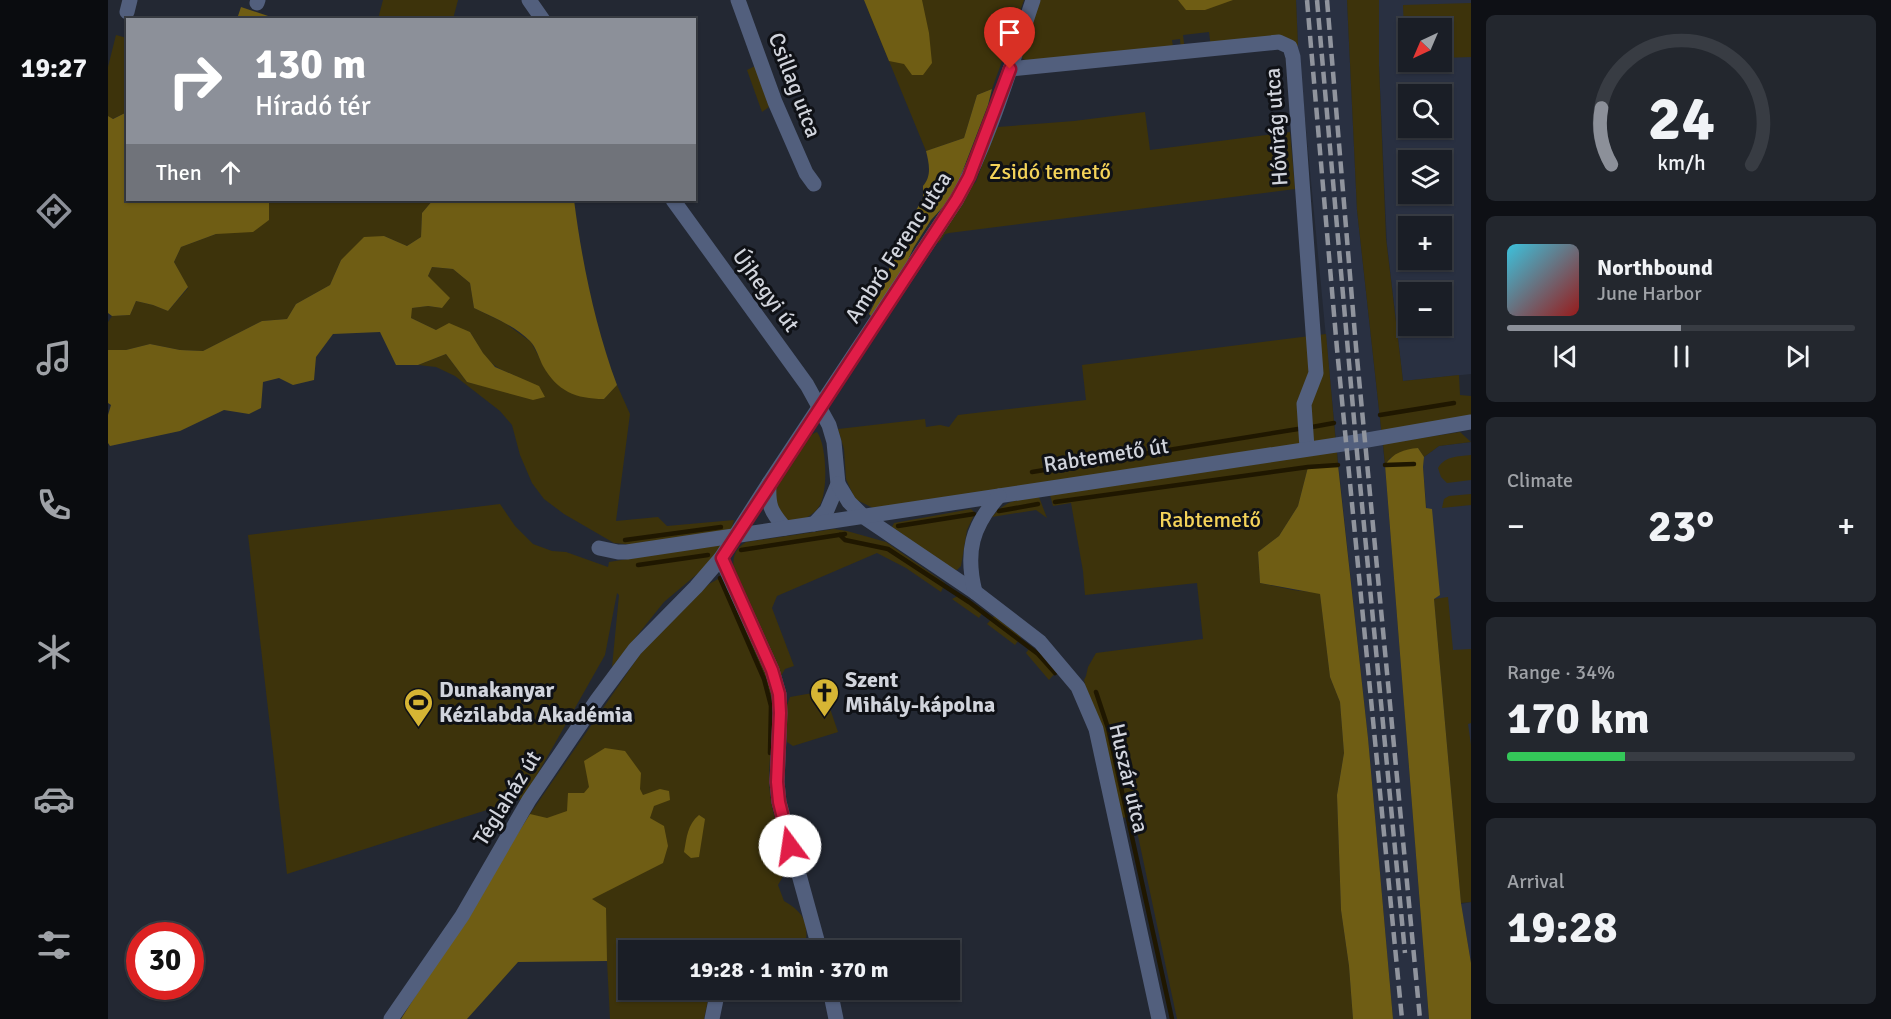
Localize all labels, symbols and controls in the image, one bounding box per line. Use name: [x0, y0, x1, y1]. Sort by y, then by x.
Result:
pin: [984, 7, 1035, 69]
icon: arrive: [993, 16, 1026, 49]
north arrow: [1398, 18, 1452, 72]
map controls: [1398, 18, 1452, 336]
street label: Csillag utca: [763, 29, 827, 141]
text: 130 m: [255, 39, 366, 90]
icon: right: [156, 42, 234, 120]
text: 19:27: [21, 52, 87, 85]
street label: Hóvirág utca: [1258, 67, 1294, 187]
text: 24: [1647, 80, 1715, 157]
button: search: [1398, 84, 1452, 138]
text: Híradó tér: [255, 90, 371, 123]
button: layers: [1398, 150, 1452, 204]
text: km/h: [1657, 150, 1705, 176]
icon: ahead: [214, 156, 247, 189]
park label: Zsidó temető: [989, 158, 1111, 185]
text: Then: [156, 159, 202, 186]
street label: Ambró Ferenc utca: [839, 166, 957, 328]
icon: directions: [33, 190, 75, 232]
button: +: [1398, 216, 1452, 270]
street label: Újhegyi út: [727, 243, 805, 337]
text: Northbound: [1597, 254, 1713, 281]
text: June Harbor: [1597, 281, 1702, 306]
button: −: [1398, 282, 1452, 336]
icon: music: [33, 337, 75, 379]
icon: previous: [1549, 340, 1582, 373]
icon: pause: [1665, 340, 1698, 373]
icon: next: [1781, 340, 1814, 373]
street label: Rabtemető út: [1041, 432, 1171, 478]
text: Climate: [1507, 468, 1573, 493]
icon: phone: [33, 484, 75, 526]
text: 23°: [1648, 499, 1714, 554]
park label: Rabtemető: [1159, 506, 1261, 533]
text: −: [1507, 506, 1525, 547]
text: +: [1837, 506, 1855, 547]
icon: climate: [33, 631, 75, 673]
text: Range · 34%: [1507, 660, 1615, 685]
place label: Szent Mihály-kápolna: [845, 666, 995, 718]
place label: Dunakanyar Kézilabda Akadémia: [439, 676, 633, 728]
church icon: Szent Mihály-kápolna: [808, 676, 840, 718]
sports icon: Dunakanyar Kézilabda Akadémia: [402, 686, 434, 728]
text: 170 km: [1507, 691, 1650, 746]
street label: Huszár utca: [1103, 721, 1155, 835]
street label: Téglaház út: [467, 745, 547, 850]
icon: car: [33, 778, 75, 820]
position arrow: [758, 814, 822, 878]
text: Arrival: [1507, 869, 1565, 894]
text: 19:28: [1507, 900, 1617, 955]
speed limit sign: 30: [126, 922, 204, 1000]
icon: filters: [33, 924, 75, 966]
text: 19:28 · 1 min · 370 m: [689, 956, 889, 983]

